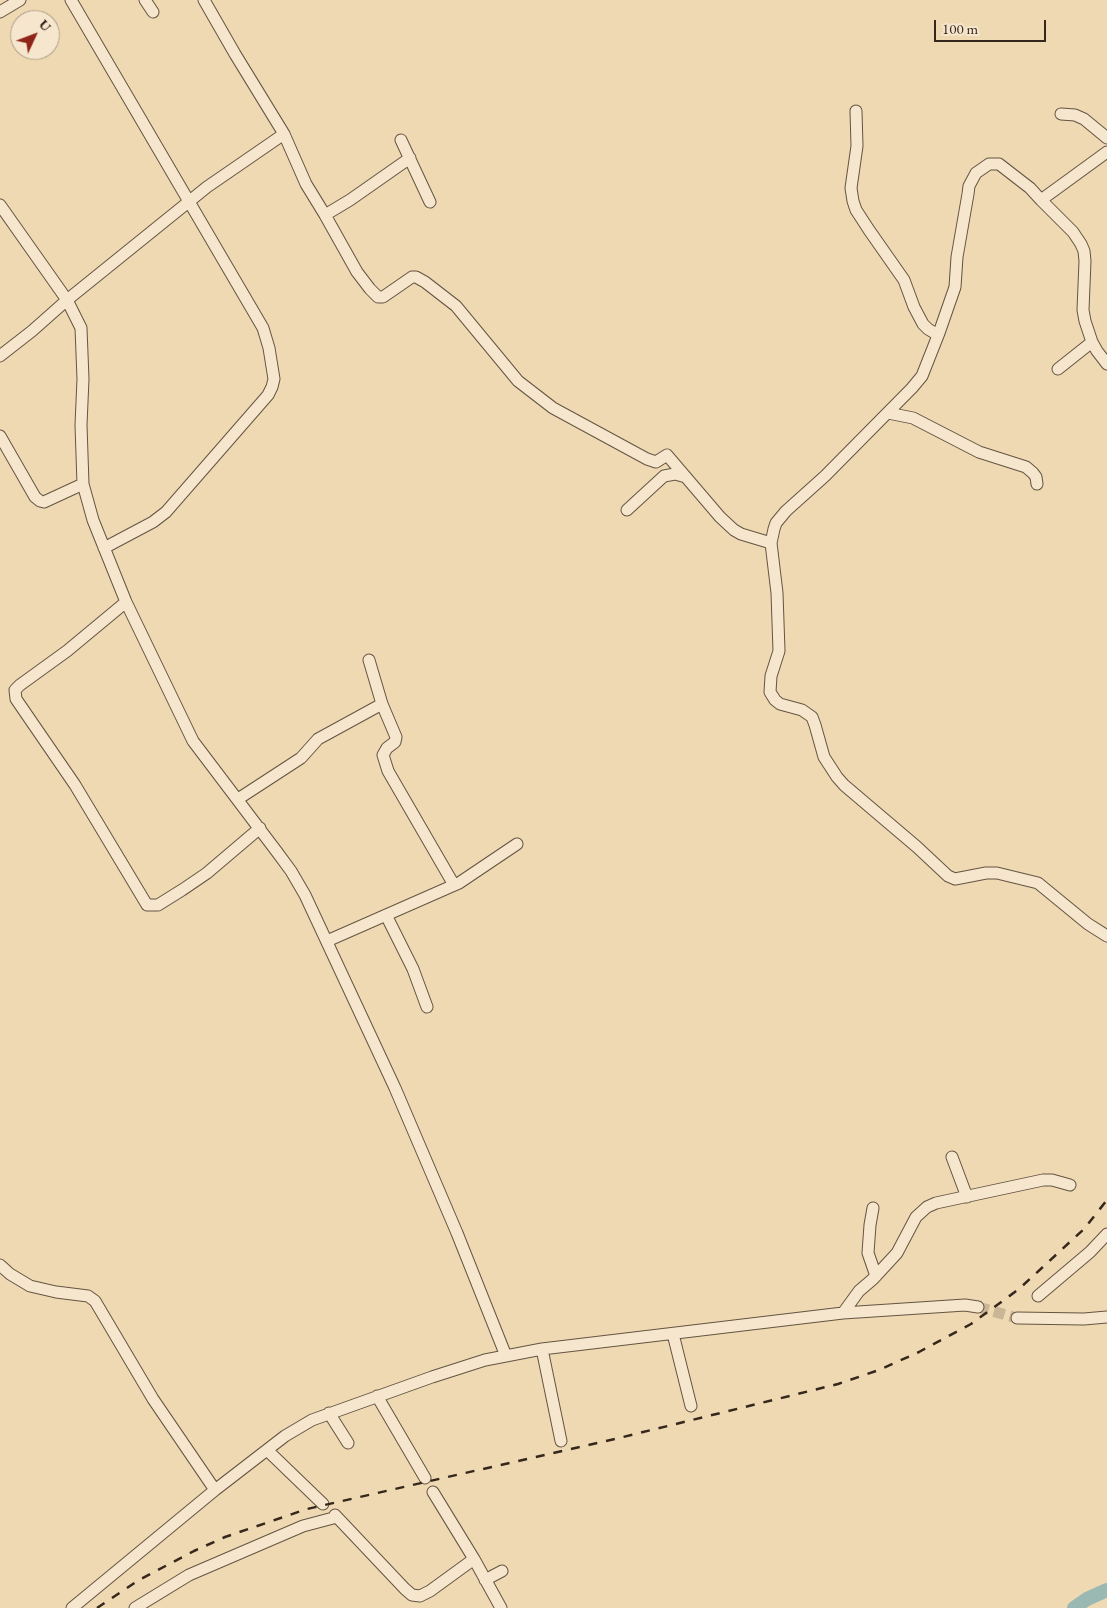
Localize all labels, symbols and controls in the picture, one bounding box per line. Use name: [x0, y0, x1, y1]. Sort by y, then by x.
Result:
north arrow: [10, 10, 60, 60]
scale bar: [937, 10, 1050, 42]
text: U: [35, 15, 55, 35]
text: 100 m: [942, 19, 978, 38]

